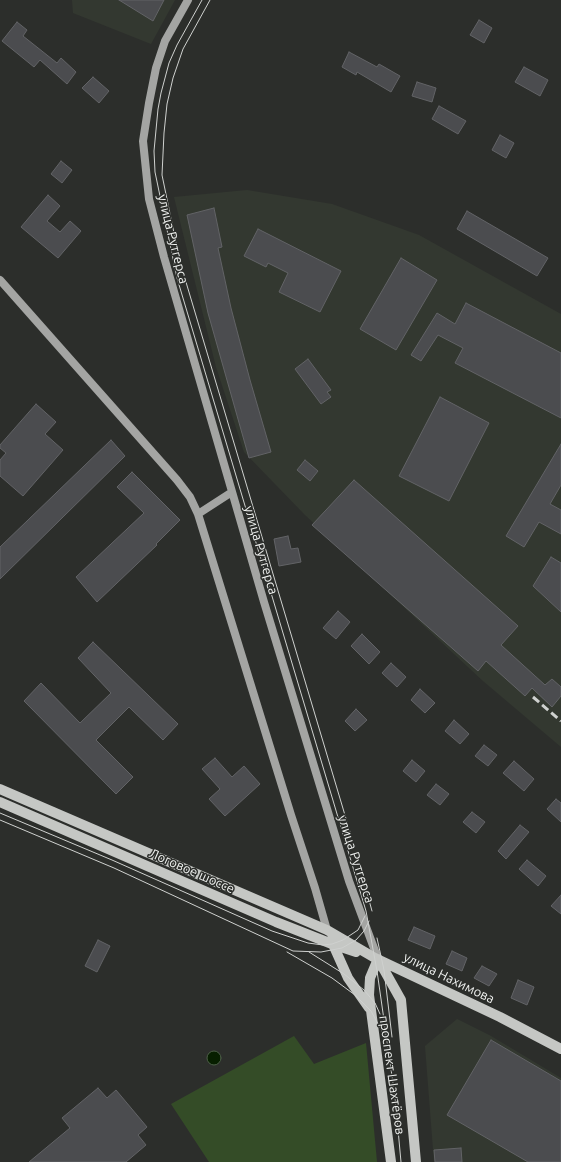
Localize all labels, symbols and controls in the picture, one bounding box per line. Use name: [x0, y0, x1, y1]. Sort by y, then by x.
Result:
street label: улица Рутгерса: [154, 193, 192, 285]
street label: улица Рутгерса: [241, 504, 281, 596]
street label: улица Рутгерса: [334, 813, 378, 905]
street label: Логовое шоссе: [147, 845, 237, 897]
street label: улица Нахимова: [401, 949, 497, 1007]
street label: проспект Шахтёров: [376, 1014, 408, 1136]

